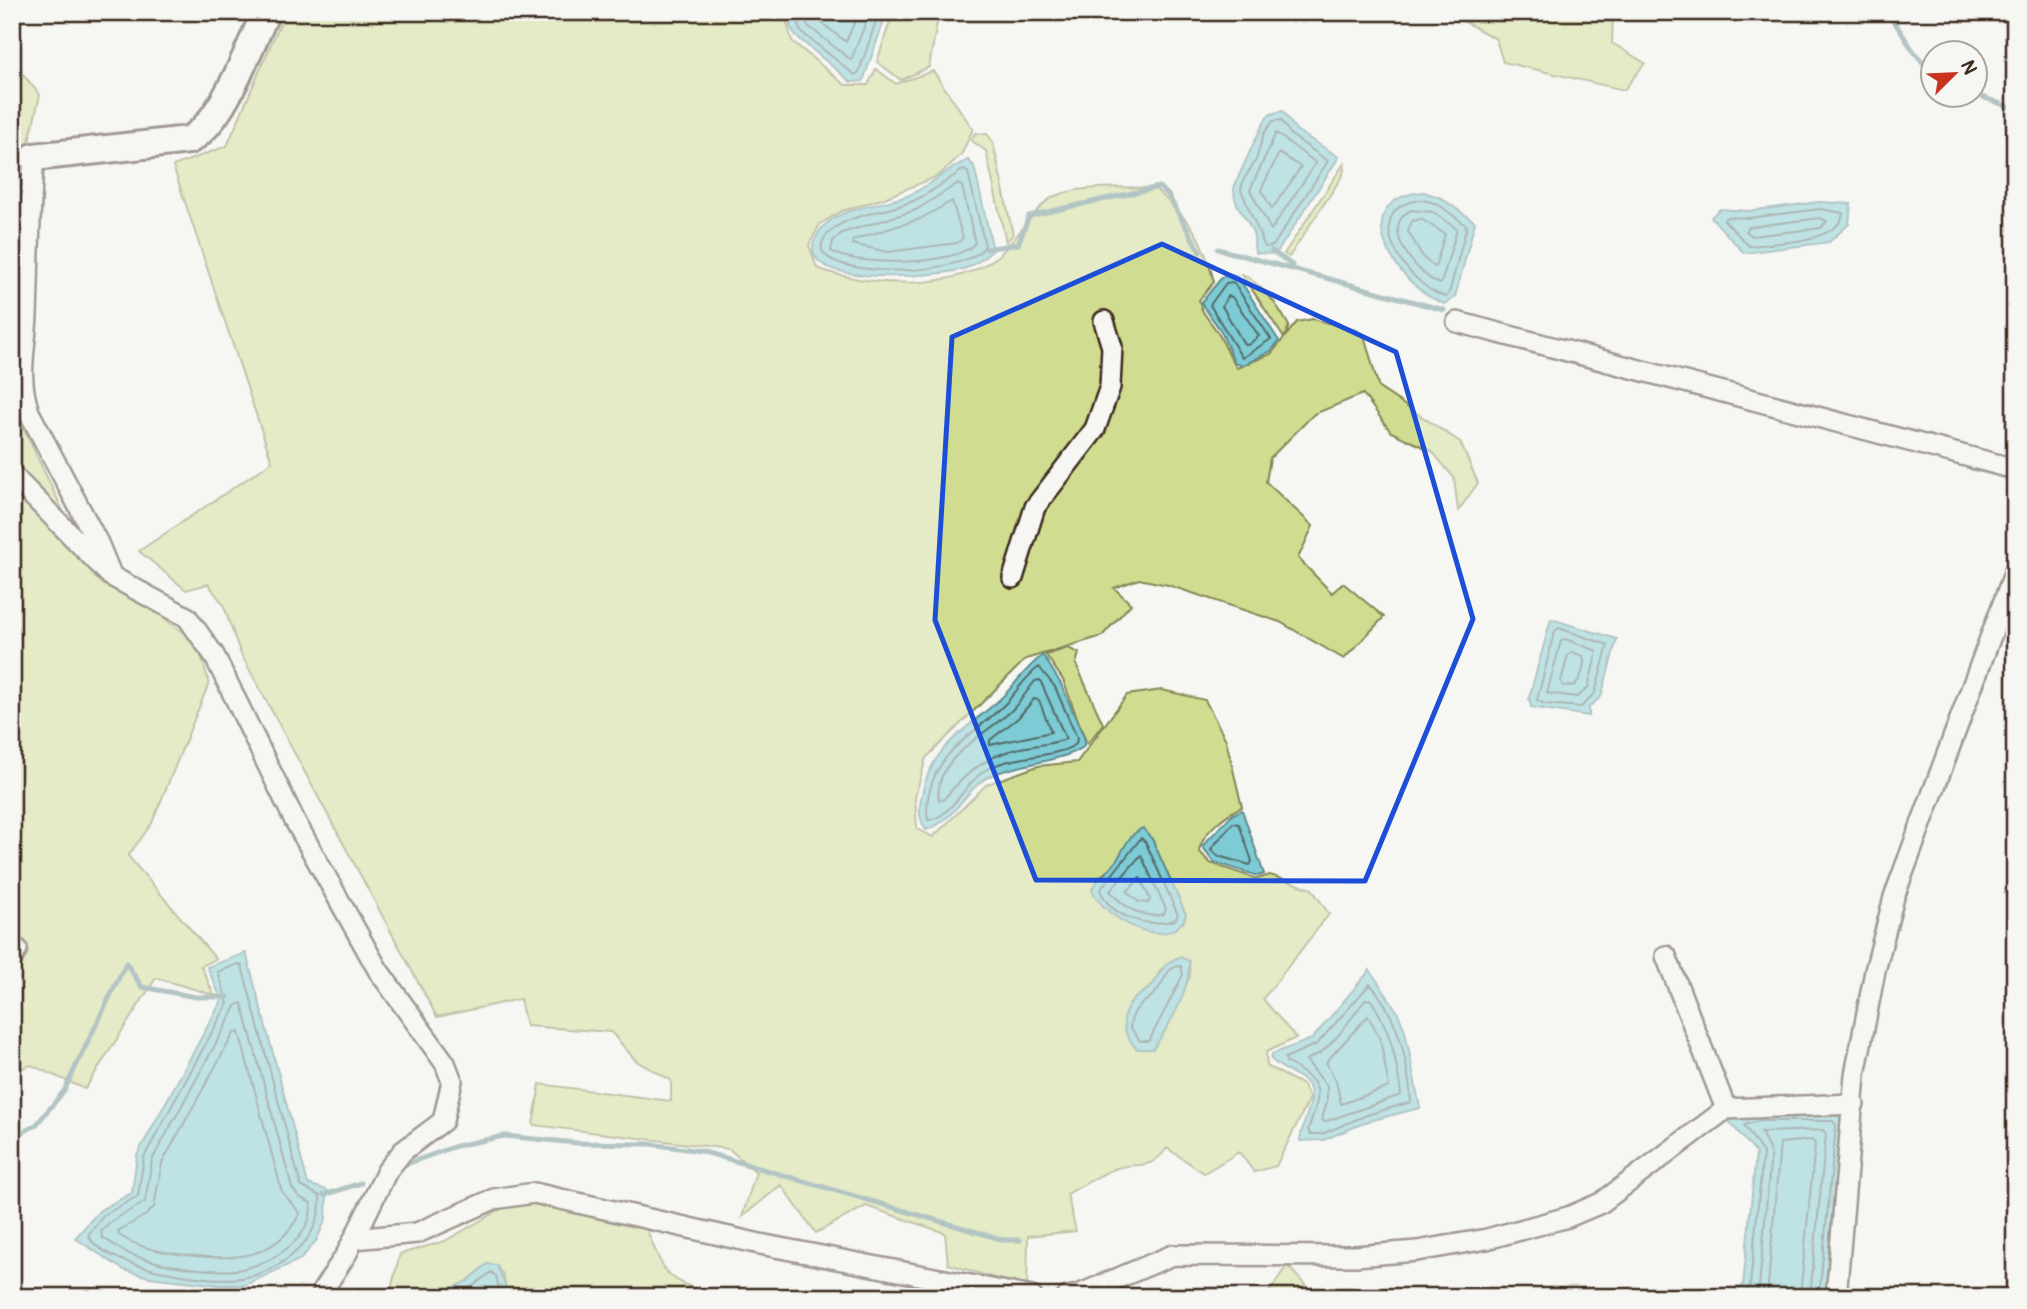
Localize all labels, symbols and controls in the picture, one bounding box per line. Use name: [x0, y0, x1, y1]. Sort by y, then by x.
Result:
north arrow: [1918, 38, 1988, 108]
text: N: [1955, 57, 1982, 78]

